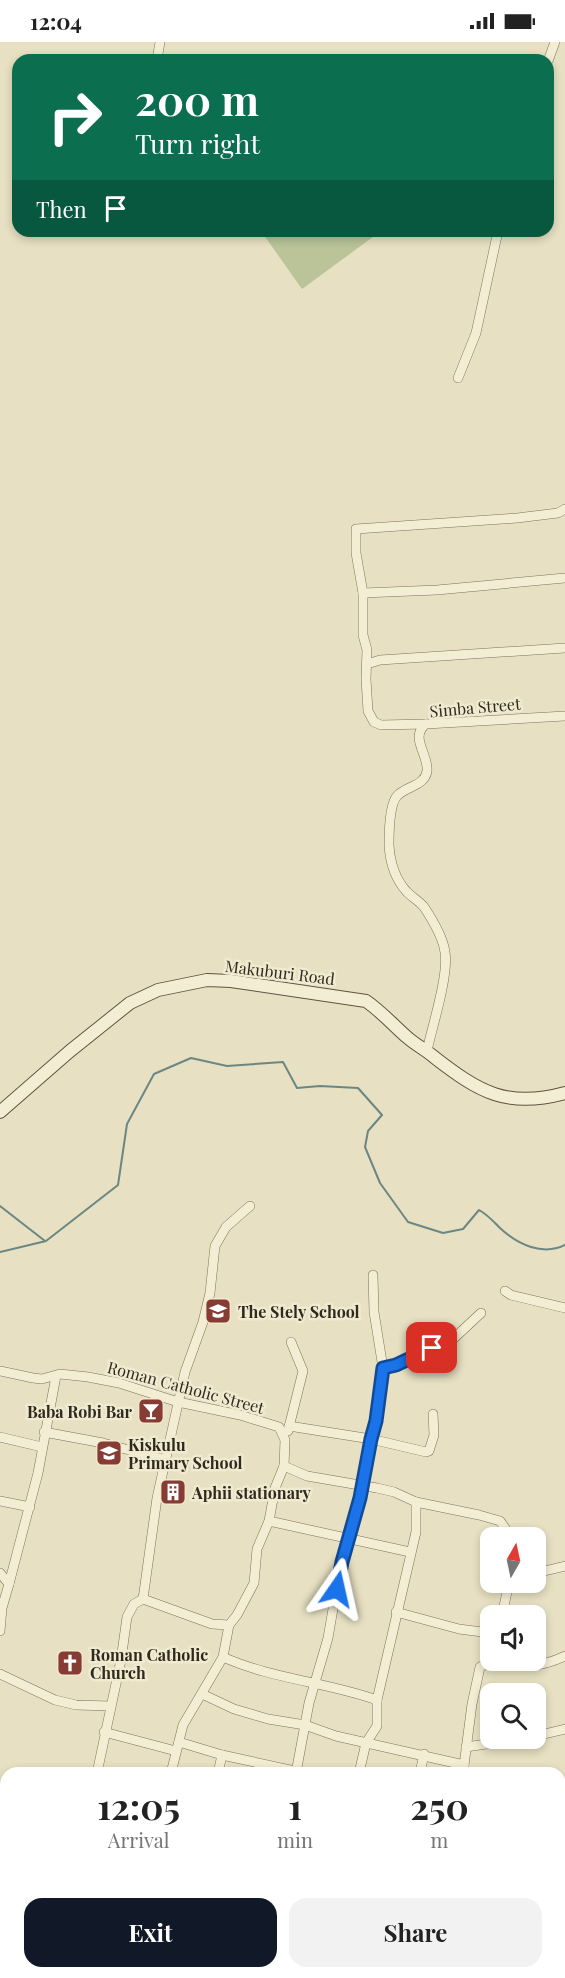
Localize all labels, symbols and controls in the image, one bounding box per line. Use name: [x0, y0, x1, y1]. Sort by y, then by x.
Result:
text: 12:04: [30, 6, 82, 36]
text: 200 m: [135, 71, 259, 127]
icon: right: [36, 78, 114, 156]
text: Turn right: [135, 125, 260, 161]
icon: arrive: [99, 192, 132, 225]
text: Then: [36, 194, 87, 224]
street label: Simba Street: [429, 693, 522, 721]
street label: Makuburi Road: [224, 955, 336, 989]
school or university icon: The Stely School: [203, 1296, 233, 1326]
place label: The Stely School: [238, 1301, 360, 1322]
pin: [406, 1322, 457, 1373]
icon: arrive: [415, 1331, 448, 1364]
street label: Roman Catholic Street: [105, 1356, 267, 1418]
bar icon: Baba Robi Bar: [136, 1396, 166, 1426]
place label: Baba Robi Bar: [27, 1401, 133, 1422]
place label: Kiskulu Primary School: [128, 1434, 243, 1473]
school or university icon: Kiskulu Primary School: [94, 1438, 124, 1468]
building icon: Aphii stationary: [158, 1477, 188, 1507]
place label: Aphii stationary: [191, 1482, 311, 1503]
north arrow: [480, 1527, 546, 1593]
map controls: [480, 1527, 546, 1749]
position arrow: [305, 1557, 369, 1621]
button: sound: [480, 1605, 546, 1671]
place label: Roman Catholic Church: [90, 1644, 208, 1683]
church icon: Roman Catholic Church: [55, 1648, 85, 1678]
button: search: [480, 1683, 546, 1749]
text: 12:05: [97, 1781, 180, 1829]
text: 1: [288, 1781, 302, 1829]
text: 250: [410, 1781, 469, 1829]
text: Arrival: [108, 1826, 169, 1853]
text: min: [277, 1826, 313, 1853]
text: m: [431, 1826, 448, 1853]
button: Exit: [24, 1898, 277, 1967]
button: Share: [289, 1898, 542, 1967]

